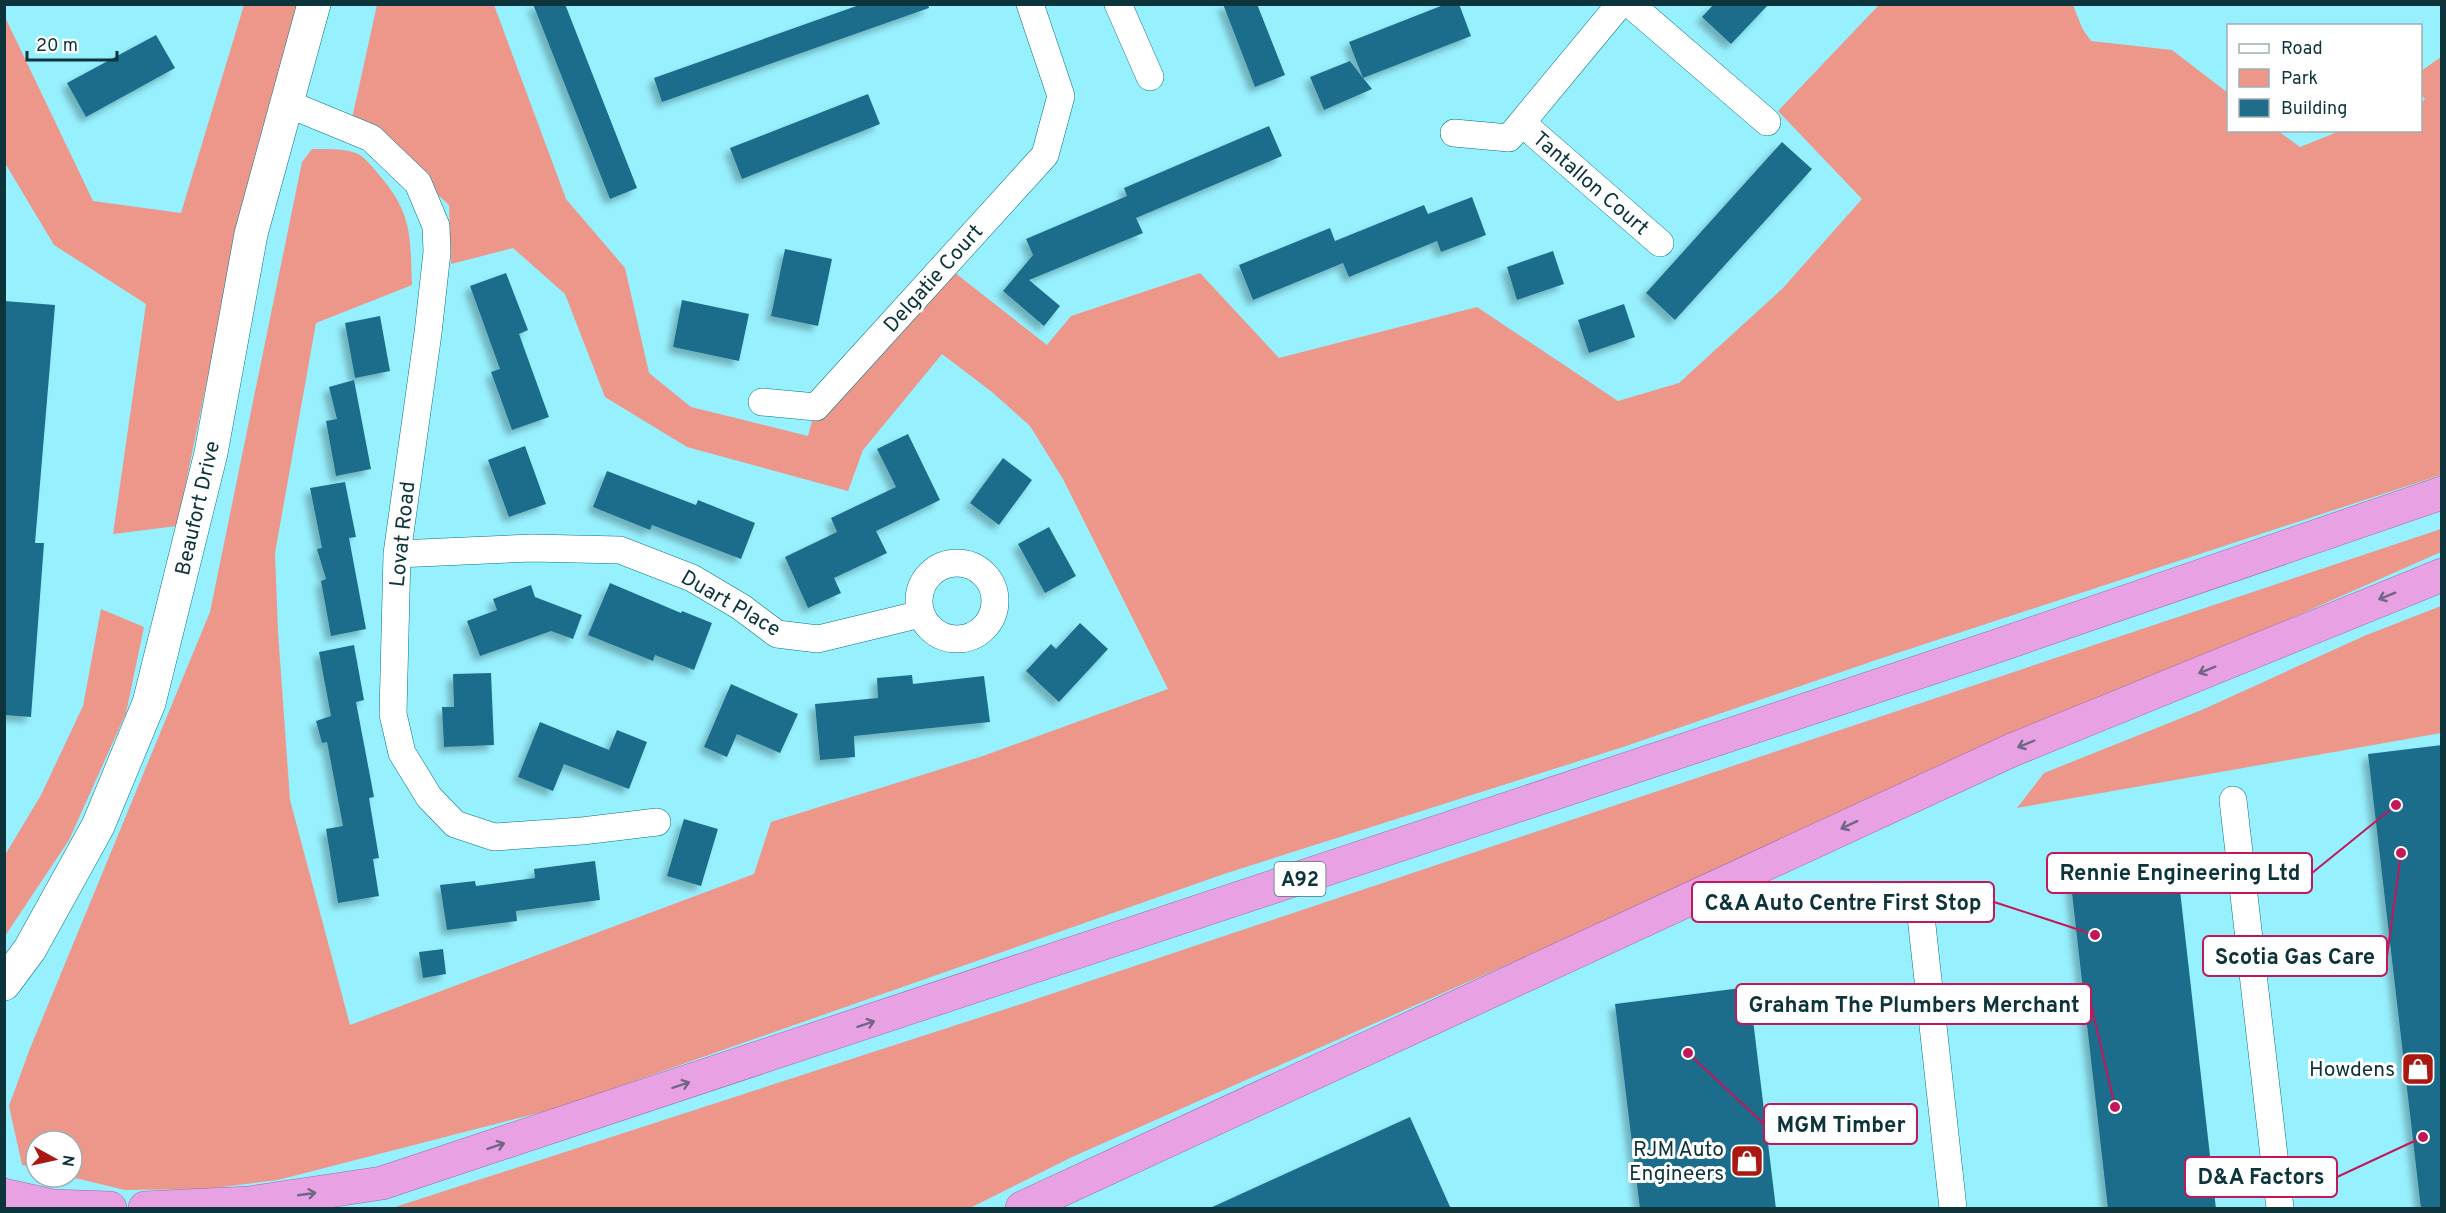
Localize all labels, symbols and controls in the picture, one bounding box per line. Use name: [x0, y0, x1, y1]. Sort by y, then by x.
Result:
scale bar: [27, 24, 117, 62]
legend: [2227, 24, 2422, 132]
text: 20 m: [36, 35, 78, 58]
text: Road: [2281, 38, 2323, 61]
text: Park: [2281, 68, 2318, 91]
text: Building: [2281, 98, 2347, 121]
street label: Tantallon Court: [1526, 126, 1654, 242]
street label: Delgatie Court: [878, 219, 990, 339]
street label: Beaufort Drive: [170, 438, 227, 578]
street label: Lovat Road: [385, 480, 422, 588]
street label: Duart Place: [675, 565, 785, 644]
one-way arrow: [2378, 591, 2397, 602]
one-way arrow: [2198, 665, 2216, 676]
one-way arrow: [2017, 739, 2036, 750]
one-way arrow: [1840, 820, 1858, 832]
callout: Rennie Engineering Ltd: [2047, 853, 2312, 893]
text: Rennie Engineering Ltd: [2060, 861, 2300, 888]
road number: A92: [1274, 862, 1326, 896]
callout: C&A Auto Centre First Stop: [1692, 882, 1994, 922]
text: C&A Auto Centre First Stop: [1705, 891, 1981, 918]
callout: Scotia Gas Care: [2203, 936, 2387, 976]
text: Scotia Gas Care: [2215, 945, 2375, 972]
callout: Graham The Plumbers Merchant: [1736, 984, 2091, 1024]
text: Graham The Plumbers Merchant: [1748, 993, 2080, 1020]
one-way arrow: [856, 1017, 875, 1028]
shop icon: Howdens: [2400, 1051, 2436, 1087]
place label: Howdens: [2309, 1057, 2395, 1084]
one-way arrow: [671, 1078, 690, 1089]
callout: MGM Timber: [1764, 1104, 1917, 1144]
text: MGM Timber: [1776, 1113, 1906, 1140]
north arrow: [24, 1129, 84, 1189]
place label: RJM Auto Engineers: [1629, 1137, 1724, 1188]
one-way arrow: [486, 1139, 504, 1150]
shop icon: RJM Auto Engineers: [1729, 1143, 1765, 1179]
text: N: [56, 1154, 78, 1168]
callout: D&A Factors: [2185, 1157, 2337, 1197]
text: D&A Factors: [2197, 1165, 2325, 1192]
one-way arrow: [297, 1189, 317, 1200]

